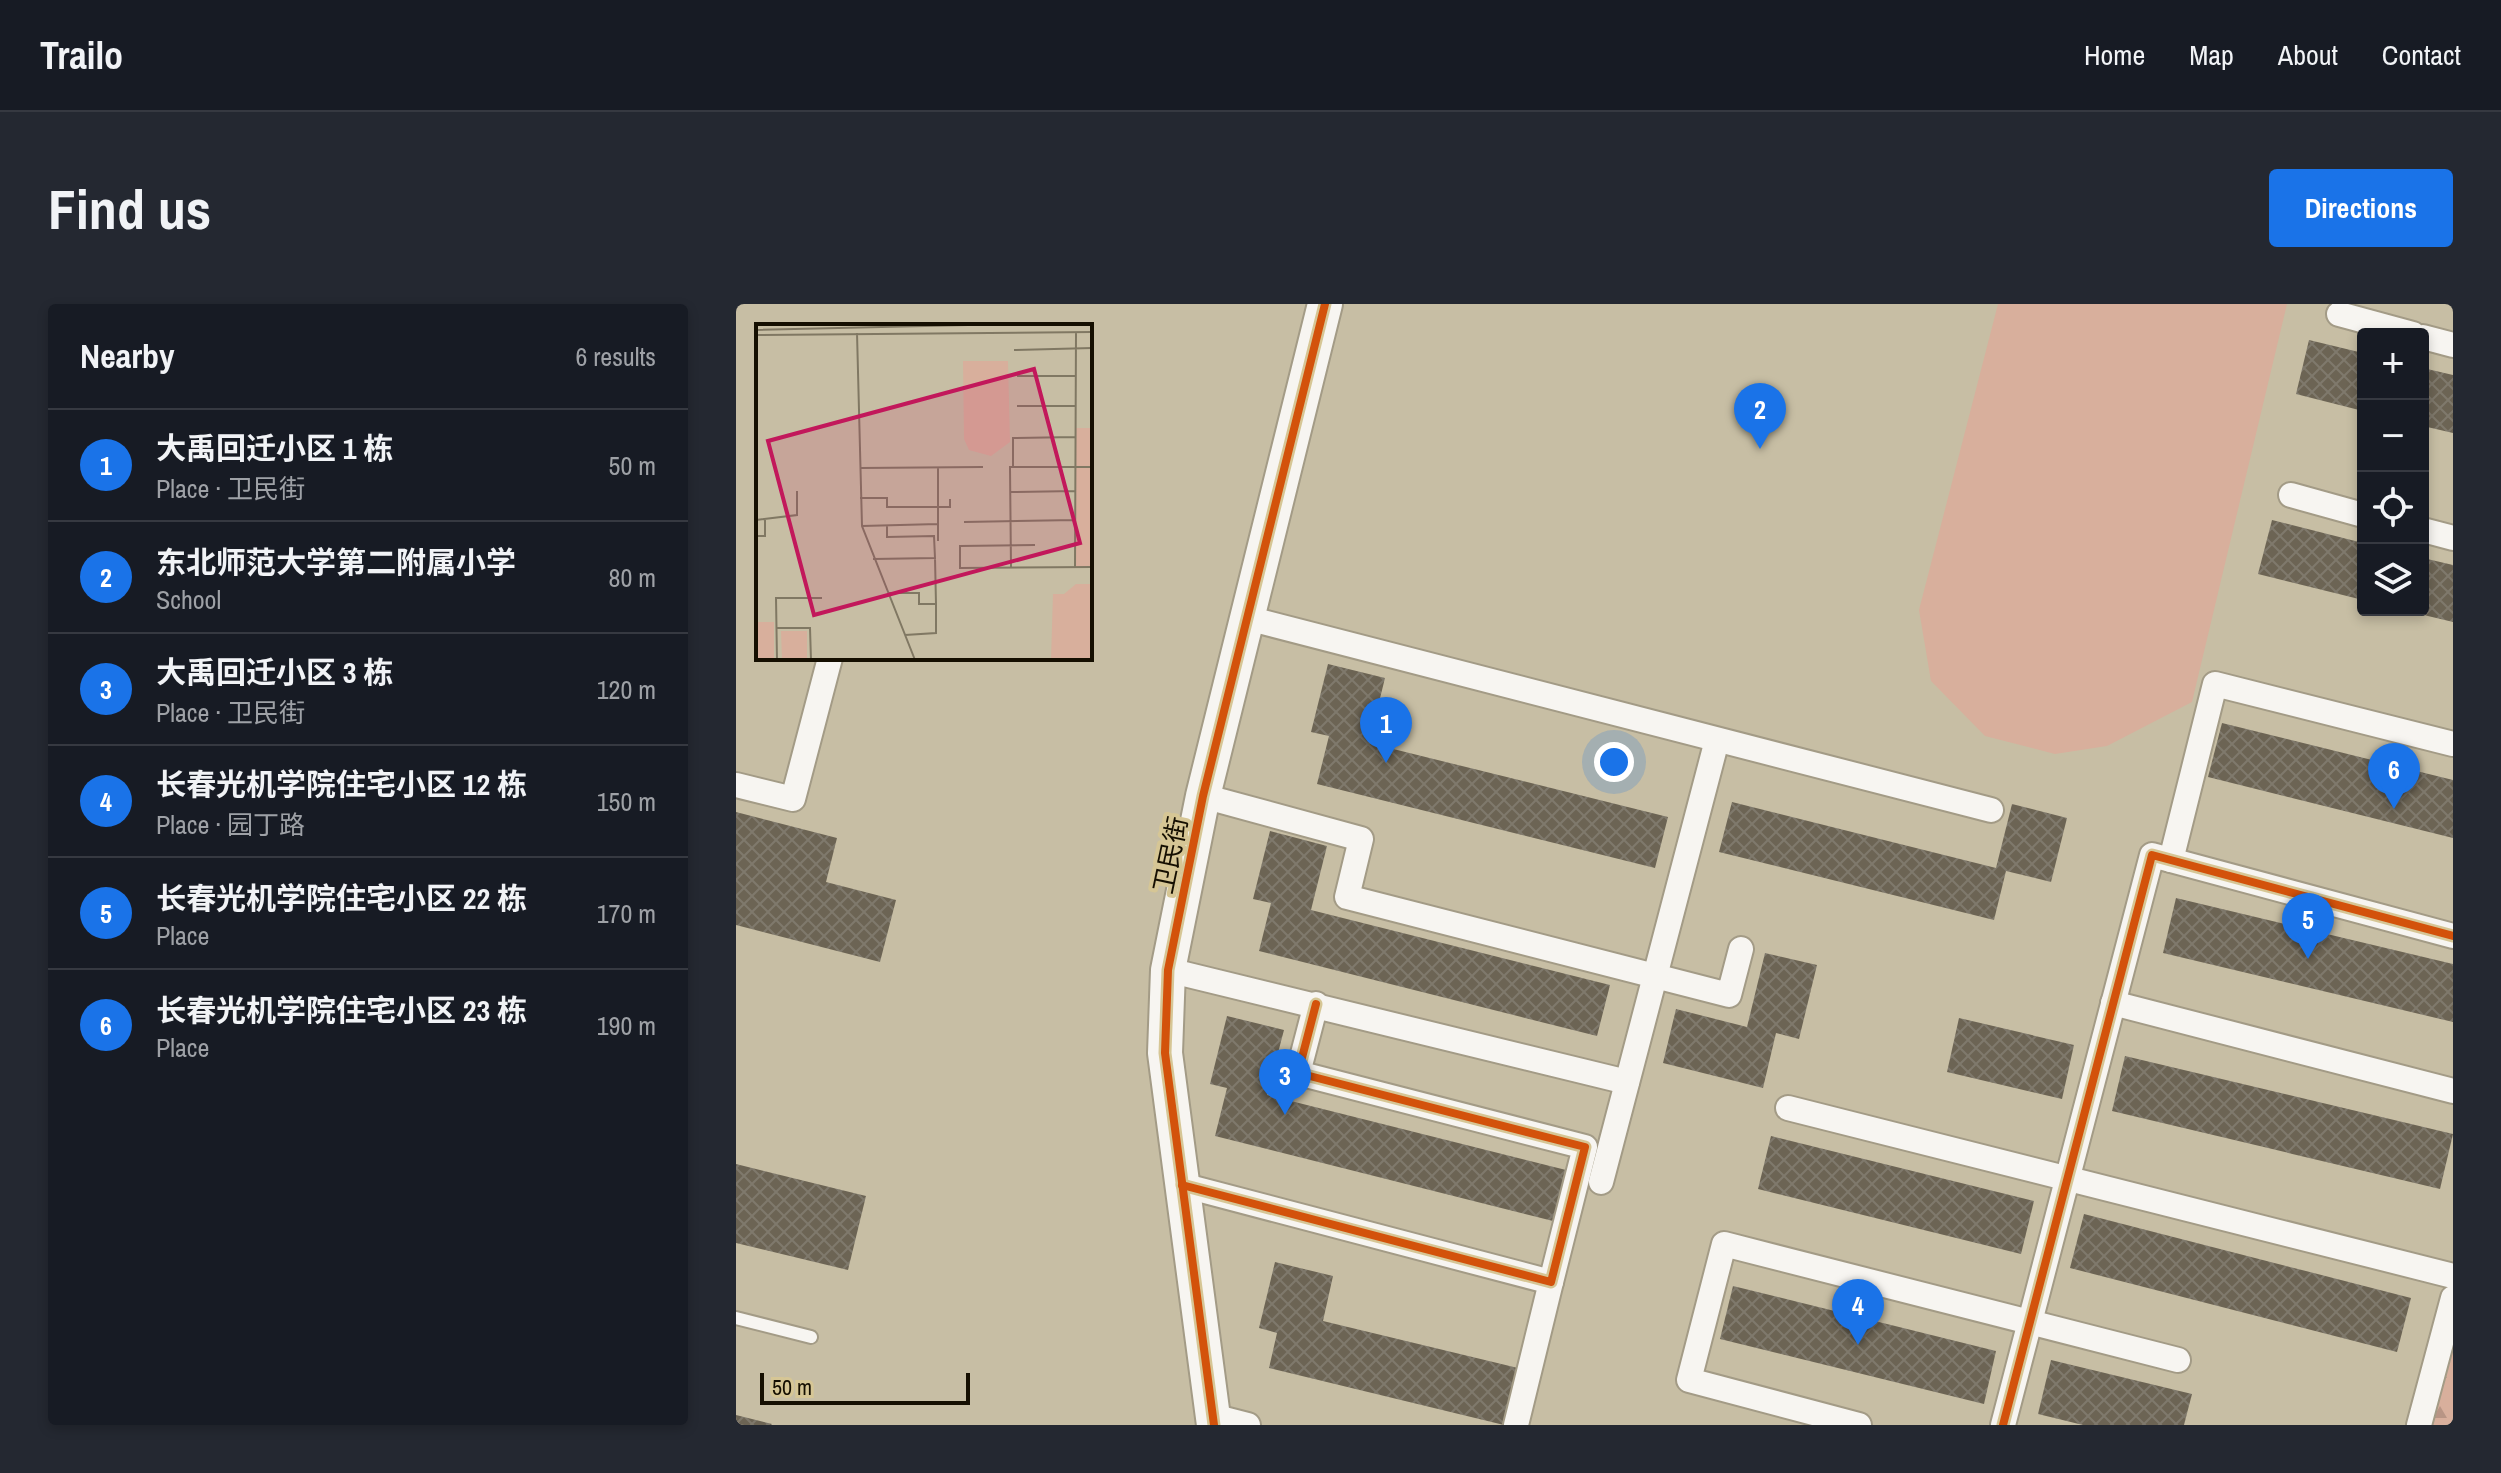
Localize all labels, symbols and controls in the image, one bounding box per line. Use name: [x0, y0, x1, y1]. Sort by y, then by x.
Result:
text: Trailo: [40, 30, 123, 81]
text: Home: [2084, 36, 2145, 74]
text: Map: [2189, 36, 2234, 74]
text: About: [2278, 36, 2338, 74]
text: Contact: [2382, 36, 2461, 74]
button: Directions: [2269, 169, 2453, 247]
text: Find us: [48, 171, 211, 246]
inset map: [756, 324, 1092, 660]
map controls: [2357, 328, 2429, 616]
button: +: [2357, 328, 2429, 400]
text: Nearby: [80, 333, 175, 379]
text: 6 results: [575, 339, 656, 374]
pin: 2: [1734, 383, 1786, 449]
button: −: [2357, 400, 2429, 472]
text: 大禹回迁小区 1 栋: [156, 428, 393, 468]
text: 1: [100, 448, 112, 483]
text: 50 m: [609, 448, 656, 483]
text: Place · 卫民街: [156, 471, 305, 506]
button: locate: [2357, 472, 2429, 544]
text: 东北师范大学第二附属小学: [156, 542, 516, 582]
button: layers: [2357, 544, 2429, 616]
text: 2: [100, 560, 112, 595]
text: 80 m: [609, 560, 656, 595]
text: School: [156, 582, 221, 617]
text: 大禹回迁小区 3 栋: [156, 652, 393, 692]
text: 3: [100, 672, 112, 707]
text: 120 m: [597, 672, 656, 707]
text: Place · 卫民街: [156, 695, 305, 730]
pin: 1: [1360, 697, 1412, 763]
your location: [1594, 742, 1634, 782]
pin: 6: [2368, 743, 2420, 809]
text: 长春光机学院住宅小区 12 栋: [156, 764, 527, 804]
text: 4: [100, 784, 112, 819]
text: 150 m: [597, 784, 656, 819]
text: Place · 园丁路: [156, 807, 305, 842]
street label: 卫民街: [1145, 813, 1195, 897]
text: 长春光机学院住宅小区 22 栋: [156, 878, 527, 918]
pin: 5: [2282, 893, 2334, 959]
text: 5: [100, 896, 112, 931]
text: 170 m: [597, 896, 656, 931]
text: Place: [156, 918, 209, 953]
text: 长春光机学院住宅小区 23 栋: [156, 990, 527, 1030]
text: 6: [100, 1008, 112, 1043]
text: 190 m: [597, 1008, 656, 1043]
text: Place: [156, 1030, 209, 1065]
pin: 3: [1259, 1049, 1311, 1115]
pin: 4: [1832, 1279, 1884, 1345]
scale bar: [760, 1369, 970, 1405]
text: 50 m: [772, 1372, 812, 1402]

